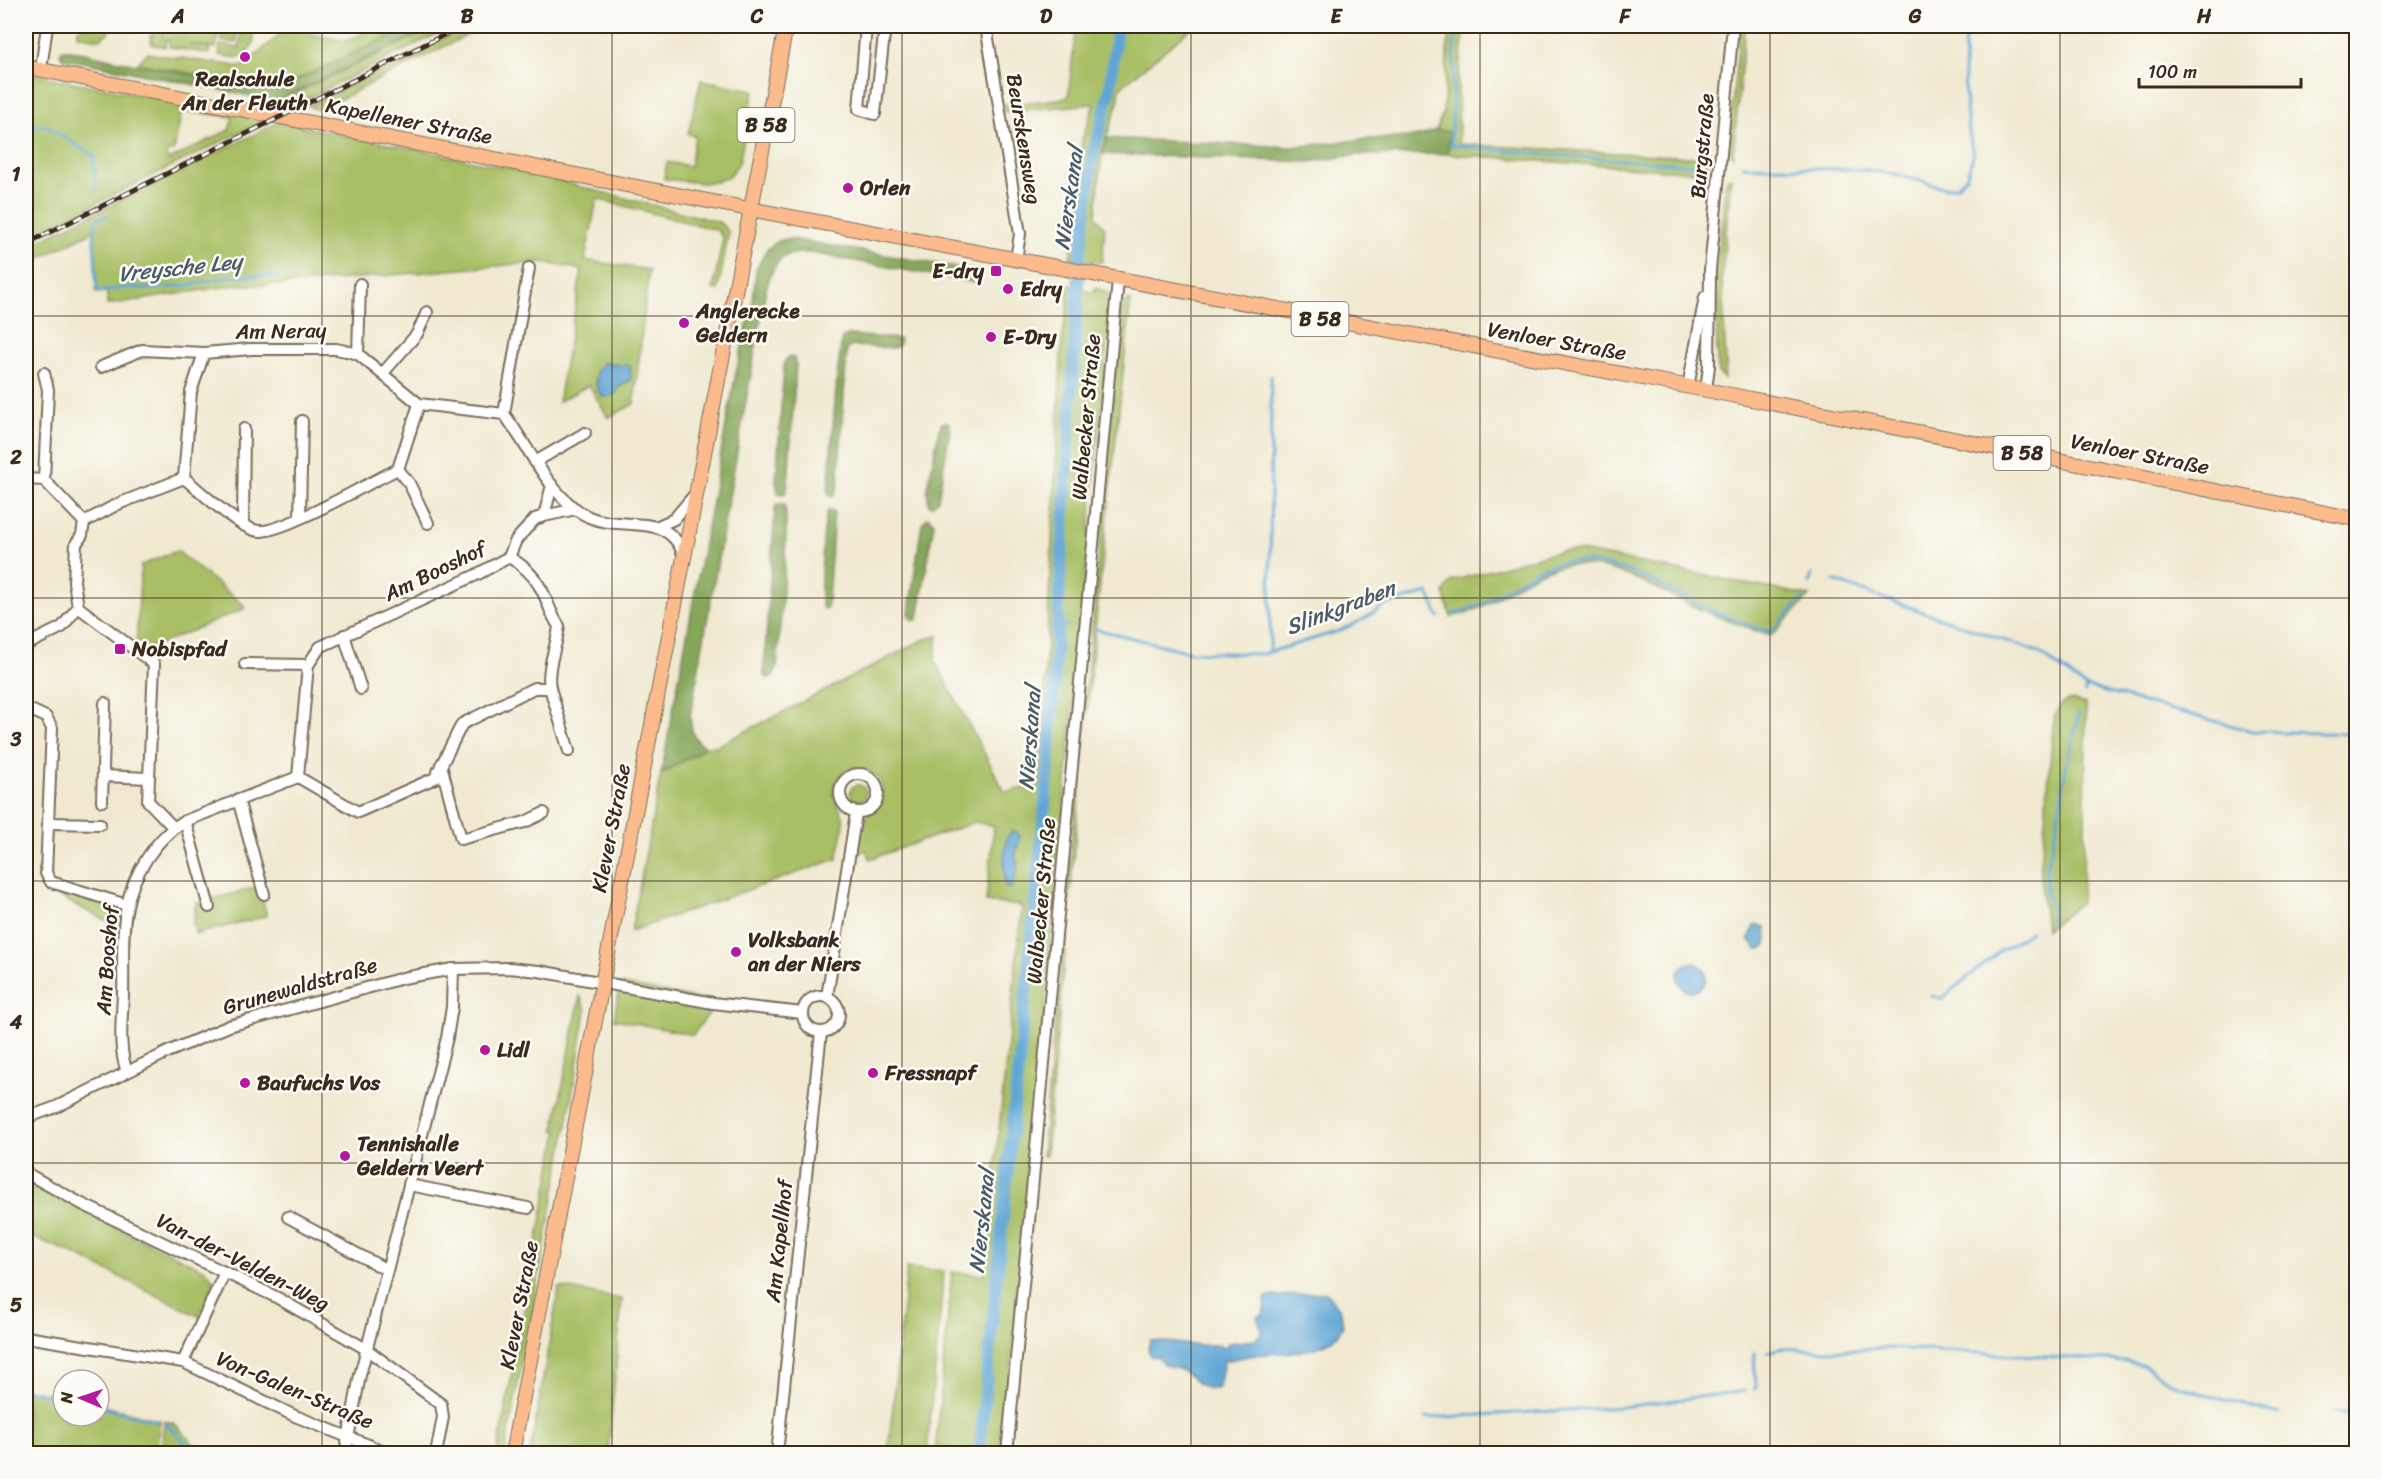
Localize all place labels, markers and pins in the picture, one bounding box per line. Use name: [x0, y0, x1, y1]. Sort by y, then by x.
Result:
marker: Realschule An der Fleuth: [238, 50, 252, 64]
place label: Realschule An der Fleuth: [181, 60, 308, 122]
place label: Orlen: [860, 169, 911, 207]
marker: Orlen: [841, 181, 855, 195]
place label: E-dry: [932, 252, 985, 290]
marker: E-dry: [989, 264, 1003, 278]
place label: Edry: [1020, 270, 1063, 308]
marker: Edry: [1001, 282, 1015, 296]
place label: Anglerecke Geldern: [695, 292, 801, 354]
marker: Anglerecke Geldern: [677, 316, 691, 330]
place label: E-Dry: [1003, 318, 1058, 356]
marker: E-Dry: [984, 330, 998, 344]
place label: Nobispfad: [131, 630, 228, 668]
marker: Nobispfad: [113, 642, 127, 656]
place label: Volksbank an der Niers: [747, 921, 861, 983]
marker: Volksbank an der Niers: [729, 945, 743, 959]
place label: Lidl: [497, 1031, 531, 1069]
marker: Lidl: [478, 1043, 492, 1057]
place label: Fressnapf: [884, 1054, 979, 1092]
place label: Baufuchs Vos: [257, 1064, 381, 1102]
marker: Fressnapf: [866, 1066, 880, 1080]
marker: Baufuchs Vos: [238, 1076, 252, 1090]
place label: Tennishalle Geldern Veert: [356, 1125, 484, 1187]
marker: Tennishalle Geldern Veert: [338, 1149, 352, 1163]

